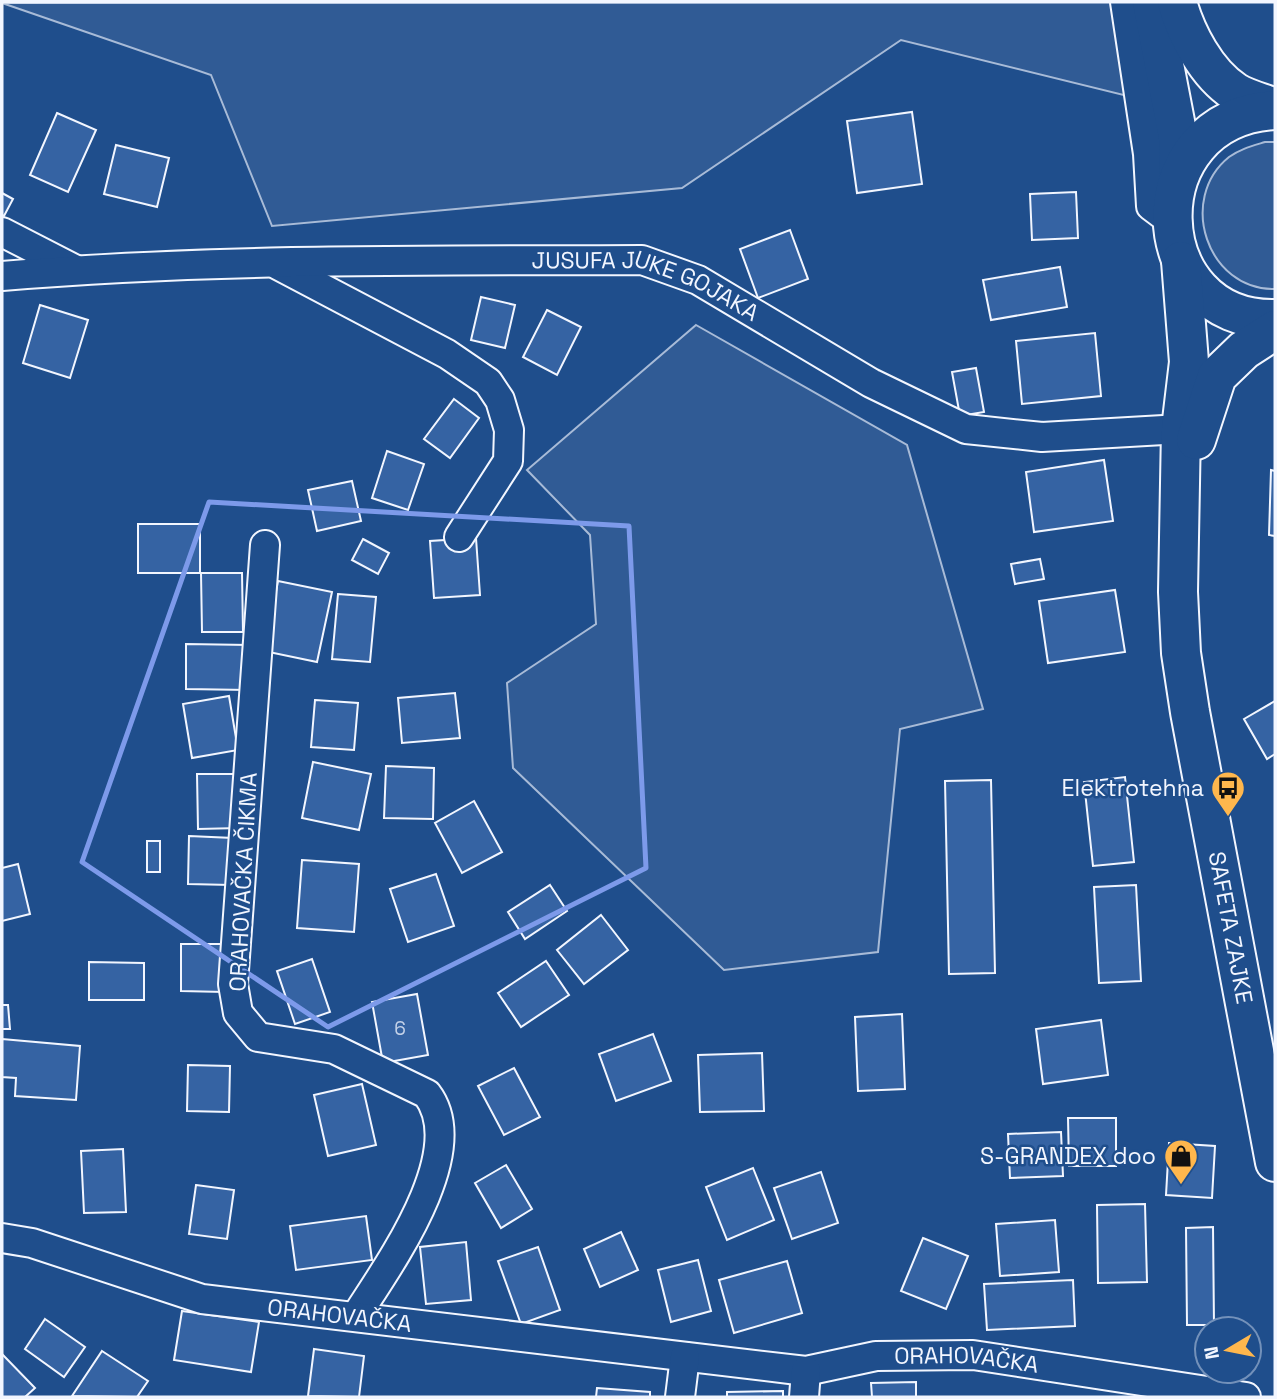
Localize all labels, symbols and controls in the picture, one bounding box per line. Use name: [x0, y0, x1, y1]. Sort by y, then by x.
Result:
street label: JUSUFA JUKE GOJAKA: [531, 244, 764, 328]
bus stop icon: Elektrotehna: [1209, 769, 1247, 818]
street label: ORAHOVAČKA ČIKMA: [222, 772, 264, 992]
place label: Elektrotehna: [1062, 773, 1204, 803]
street label: SAFETA ZAJKE: [1202, 849, 1260, 1006]
house number: 6: [394, 1016, 406, 1041]
shop icon: S-GRANDEX doo: [1162, 1137, 1200, 1186]
place label: S-GRANDEX doo: [980, 1141, 1156, 1171]
street label: ORAHOVAČKA: [266, 1292, 413, 1339]
north arrow: [1193, 1315, 1263, 1385]
street label: ORAHOVAČKA: [894, 1340, 1041, 1380]
text: N: [1198, 1344, 1225, 1361]

